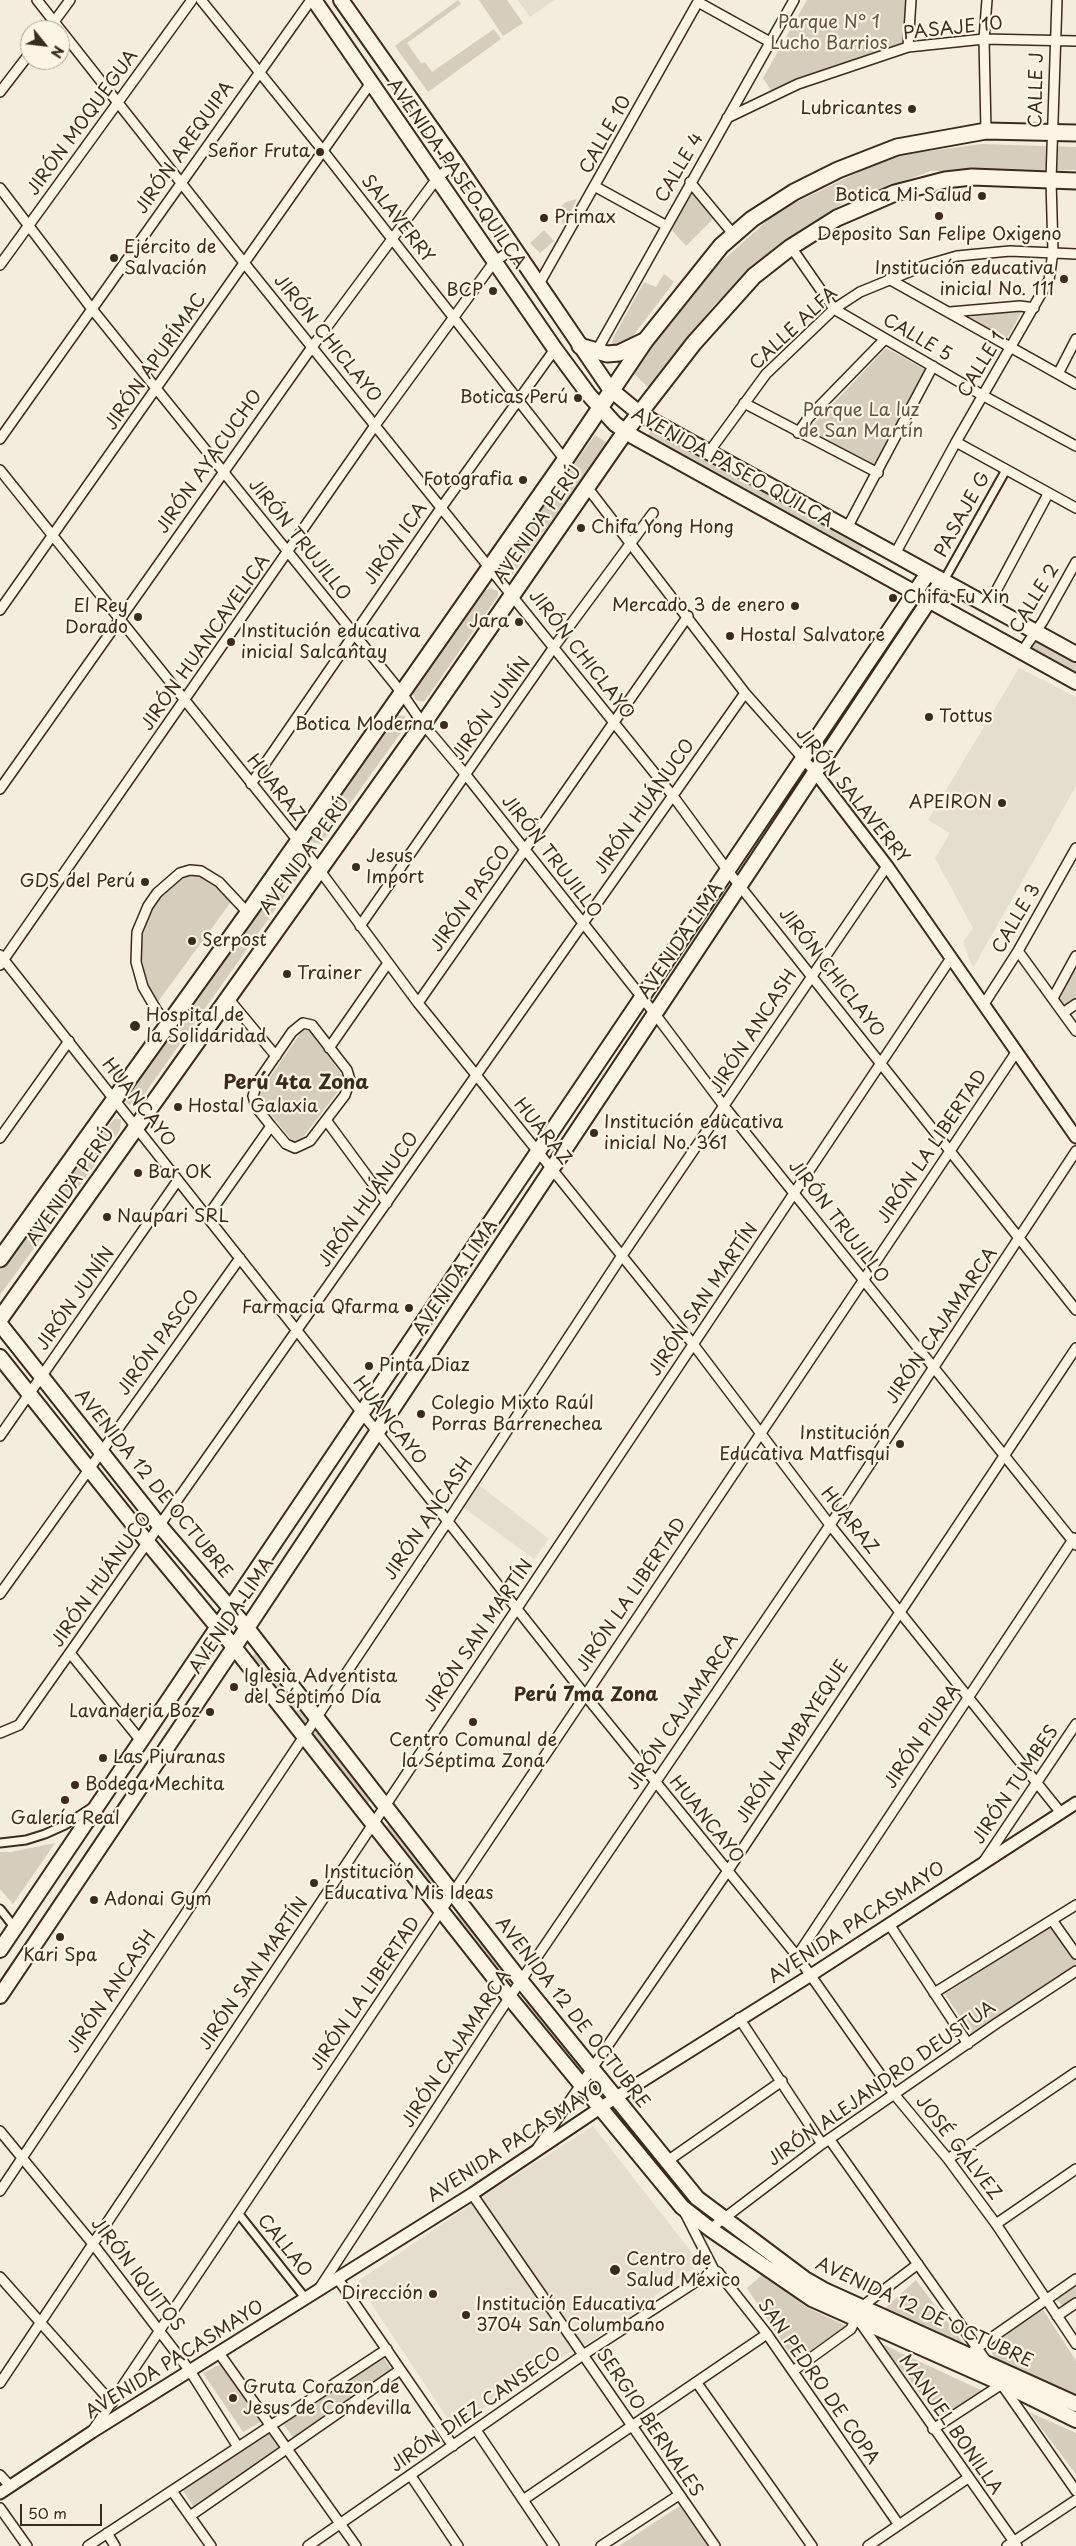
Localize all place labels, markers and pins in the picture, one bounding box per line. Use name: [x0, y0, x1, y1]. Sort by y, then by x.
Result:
place label: Lubricantes: [800, 98, 902, 120]
marker: Lubricantes: [906, 103, 918, 115]
place label: Señor Fruta: [207, 141, 310, 163]
marker: Señor Fruta: [314, 146, 326, 158]
place label: Botica Mi Salud: [834, 185, 972, 207]
marker: Botica Mi Salud: [976, 190, 988, 202]
place label: Primax: [554, 207, 616, 229]
marker: Deposito San Felipe Oxigeno: [933, 210, 945, 222]
marker: Primax: [538, 212, 550, 224]
place label: Deposito San Felipe Oxigeno: [816, 224, 1062, 246]
place label: Ejército de Salvación: [124, 237, 216, 280]
marker: Ejército de Salvación: [108, 252, 120, 264]
place label: Institución educativa inicial No. 111: [875, 258, 1054, 300]
marker: Institución educativa inicial No. 111: [1058, 273, 1070, 285]
place label: BCP: [446, 280, 483, 302]
marker: BCP: [487, 285, 499, 297]
place label: Boticas Perú: [460, 387, 568, 409]
marker: Boticas Perú: [572, 392, 584, 404]
place label: Fotografia: [423, 469, 513, 491]
marker: Fotografia: [517, 474, 529, 486]
place label: Chifa Yong Hong: [591, 517, 734, 539]
marker: Chifa Yong Hong: [575, 522, 587, 534]
place label: Chifa Fu Xin: [903, 587, 1009, 609]
marker: Chifa Fu Xin: [887, 592, 899, 604]
place label: Mercado 3 de enero: [612, 595, 785, 617]
place label: El Rey Dorado: [65, 596, 128, 638]
marker: Mercado 3 de enero: [789, 600, 801, 612]
marker: El Rey Dorado: [132, 611, 144, 623]
place label: Jara: [469, 611, 509, 633]
marker: Jara: [513, 616, 525, 628]
place label: Institución educativa inicial Salcantay: [241, 621, 420, 664]
place label: Hostal Salvatore: [740, 625, 885, 647]
marker: Hostal Salvatore: [724, 630, 736, 642]
marker: Institución educativa inicial Salcantay: [225, 636, 237, 648]
place label: Tottus: [939, 706, 992, 728]
marker: Tottus: [923, 711, 935, 723]
place label: Botica Moderna: [295, 714, 434, 736]
marker: Botica Moderna: [438, 719, 450, 731]
place label: APEIRON: [909, 792, 992, 814]
marker: APEIRON: [996, 797, 1008, 809]
place label: Jesus Import: [366, 846, 424, 889]
marker: Jesus Import: [350, 861, 362, 873]
place label: GDS del Perú: [20, 871, 135, 893]
marker: GDS del Perú: [139, 876, 151, 888]
place label: Serpost: [202, 930, 267, 952]
marker: Serpost: [186, 935, 198, 947]
place label: Trainer: [297, 963, 362, 985]
marker: Trainer: [281, 968, 293, 980]
place label: Hospital de la Solidaridad: [146, 1005, 267, 1048]
marker: Hospital de la Solidaridad: [128, 1019, 142, 1033]
place label: Hostal Galaxia: [188, 1096, 318, 1118]
marker: Hostal Galaxia: [172, 1101, 184, 1113]
place label: Institución educativa inicial No. 361: [604, 1112, 783, 1154]
marker: Institución educativa inicial No. 361: [588, 1127, 600, 1139]
place label: Bar OK: [148, 1162, 212, 1184]
marker: Bar OK: [132, 1167, 144, 1179]
place label: Naupari SRL: [117, 1206, 229, 1228]
marker: Naupari SRL: [101, 1211, 113, 1223]
place label: Farmacia Qfarma: [242, 1297, 399, 1319]
marker: Farmacia Qfarma: [403, 1302, 415, 1314]
place label: Pinta Diaz: [379, 1355, 469, 1377]
marker: Pinta Diaz: [363, 1360, 375, 1372]
place label: Colegio Mixto Raúl Porras Barrenechea: [431, 1393, 602, 1436]
marker: Colegio Mixto Raúl Porras Barrenechea: [415, 1408, 427, 1420]
place label: Institución Educativa Matfisqui: [719, 1423, 890, 1466]
marker: Institución Educativa Matfisqui: [894, 1438, 906, 1450]
place label: Iglesia Adventista del Séptimo Día: [244, 1666, 398, 1708]
marker: Iglesia Adventista del Séptimo Día: [228, 1681, 240, 1693]
place label: Lavanderia Boz: [69, 1701, 200, 1723]
marker: Lavanderia Boz: [204, 1706, 216, 1718]
marker: Centro Comunal de la Séptima Zona: [467, 1716, 479, 1728]
place label: Centro Comunal de la Séptima Zona: [389, 1730, 557, 1772]
place label: Las Piuranas: [113, 1747, 225, 1769]
marker: Las Piuranas: [97, 1752, 109, 1764]
place label: Bodega Mechita: [85, 1774, 224, 1796]
marker: Bodega Mechita: [69, 1779, 81, 1791]
marker: Galería Real: [59, 1794, 71, 1806]
place label: Galería Real: [10, 1808, 120, 1830]
place label: Institución Educativa Mis Ideas: [324, 1862, 494, 1905]
marker: Institución Educativa Mis Ideas: [308, 1877, 320, 1889]
place label: Adonai Gym: [104, 1889, 212, 1911]
marker: Adonai Gym: [88, 1894, 100, 1906]
marker: Kari Spa: [54, 1931, 66, 1943]
place label: Kari Spa: [23, 1945, 97, 1967]
place label: Centro de Salud México: [626, 2249, 740, 2292]
marker: Centro de Salud México: [608, 2263, 622, 2277]
place label: Dirección: [341, 2283, 423, 2305]
marker: Dirección: [427, 2288, 439, 2300]
place label: Institución Educativa 3704 San Columbano: [476, 2294, 665, 2336]
marker: Institución Educativa 3704 San Columbano: [460, 2309, 472, 2321]
place label: Gruta Corazon de Jesus de Condevilla: [243, 2377, 411, 2420]
marker: Gruta Corazon de Jesus de Condevilla: [227, 2392, 239, 2404]

